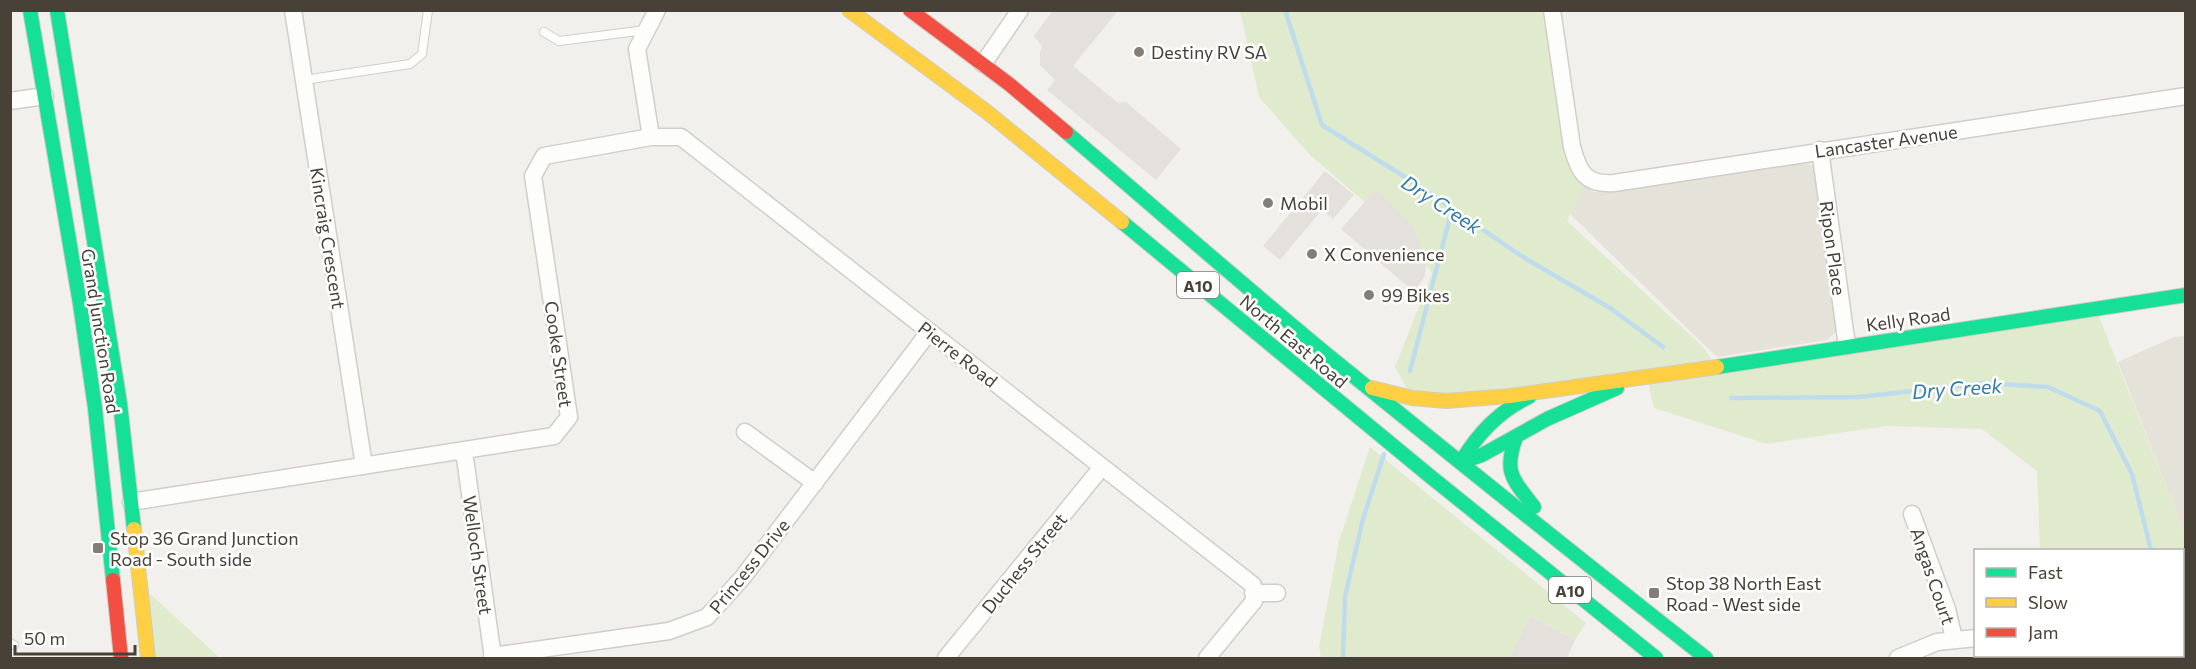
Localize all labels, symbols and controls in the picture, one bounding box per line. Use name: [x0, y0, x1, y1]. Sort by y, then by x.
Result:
place label: Destiny RV SA: [1151, 41, 1267, 63]
marker: Destiny RV SA: [1132, 45, 1146, 59]
street label: Lancaster Avenue: [1813, 120, 1959, 162]
street label: Kincraig Crescent: [306, 166, 350, 310]
water label: Dry Creek: [1398, 169, 1487, 239]
place label: Mobil: [1280, 192, 1328, 214]
marker: Mobil: [1261, 196, 1275, 210]
street label: Ripon Place: [1815, 199, 1851, 297]
place label: X Convenience: [1324, 243, 1444, 265]
street label: Grand Junction Road: [77, 247, 125, 415]
marker: X Convenience: [1305, 247, 1319, 261]
road number: A10: [1177, 272, 1219, 298]
place label: 99 Bikes: [1381, 284, 1450, 306]
marker: 99 Bikes: [1362, 288, 1376, 302]
street label: North East Road: [1236, 290, 1352, 392]
street label: Cooke Street: [541, 299, 577, 409]
street label: Kelly Road: [1864, 302, 1952, 336]
street label: Pierre Road: [914, 316, 1002, 392]
water label: Dry Creek: [1911, 373, 2004, 403]
street label: Welloch Street: [459, 494, 497, 616]
street label: Duchess Street: [977, 508, 1071, 618]
street label: Princess Drive: [704, 514, 794, 618]
street label: Angas Court: [1906, 525, 1960, 627]
place label: Stop 36 Grand Junction Road - South side: [110, 527, 298, 570]
marker: Stop 36 Grand Junction Road - South side: [91, 541, 105, 555]
legend: [1974, 549, 2184, 657]
text: Fast: [2028, 561, 2063, 583]
place label: Stop 38 North East Road - West side: [1666, 572, 1821, 615]
road number: A10: [1549, 577, 1591, 603]
marker: Stop 38 North East Road - West side: [1647, 586, 1661, 600]
text: Slow: [2028, 591, 2068, 613]
scale bar: [15, 618, 135, 656]
text: Jam: [2028, 621, 2058, 643]
text: 50 m: [24, 627, 65, 649]

